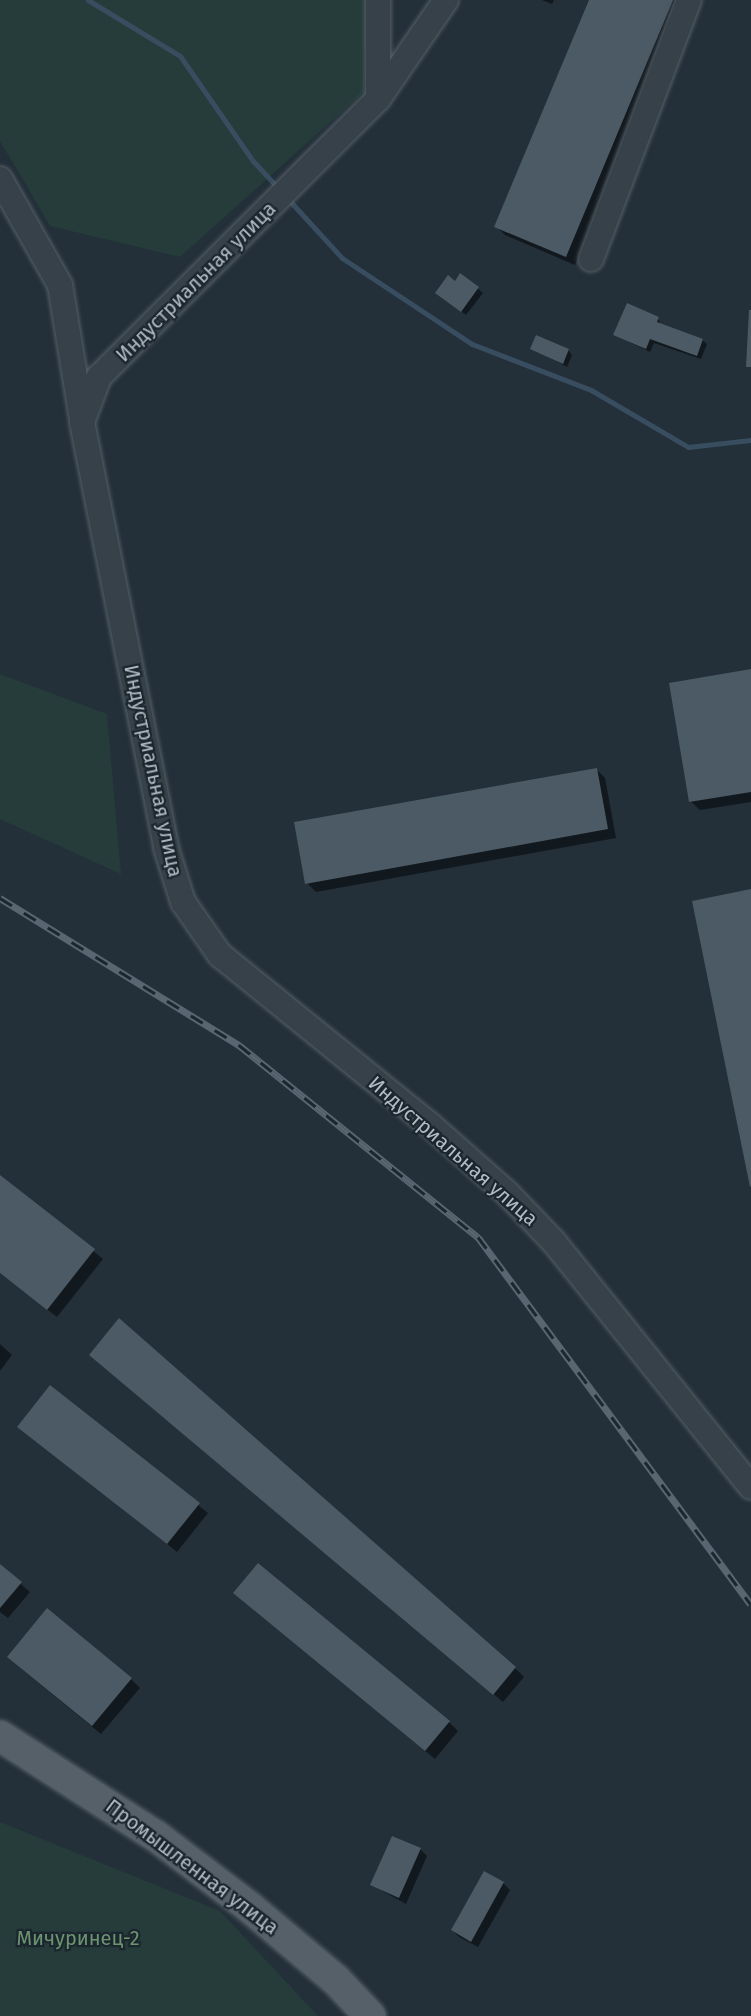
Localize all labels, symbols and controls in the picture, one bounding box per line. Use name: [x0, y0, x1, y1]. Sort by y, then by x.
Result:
street label: Индустриальная улица: [111, 197, 281, 367]
street label: Индустриальная улица: [119, 663, 187, 879]
street label: Индустриальная улица: [363, 1071, 543, 1231]
street label: Промышленная улица: [101, 1794, 283, 1940]
park label: Мичуринец-2: [16, 1926, 140, 1950]

